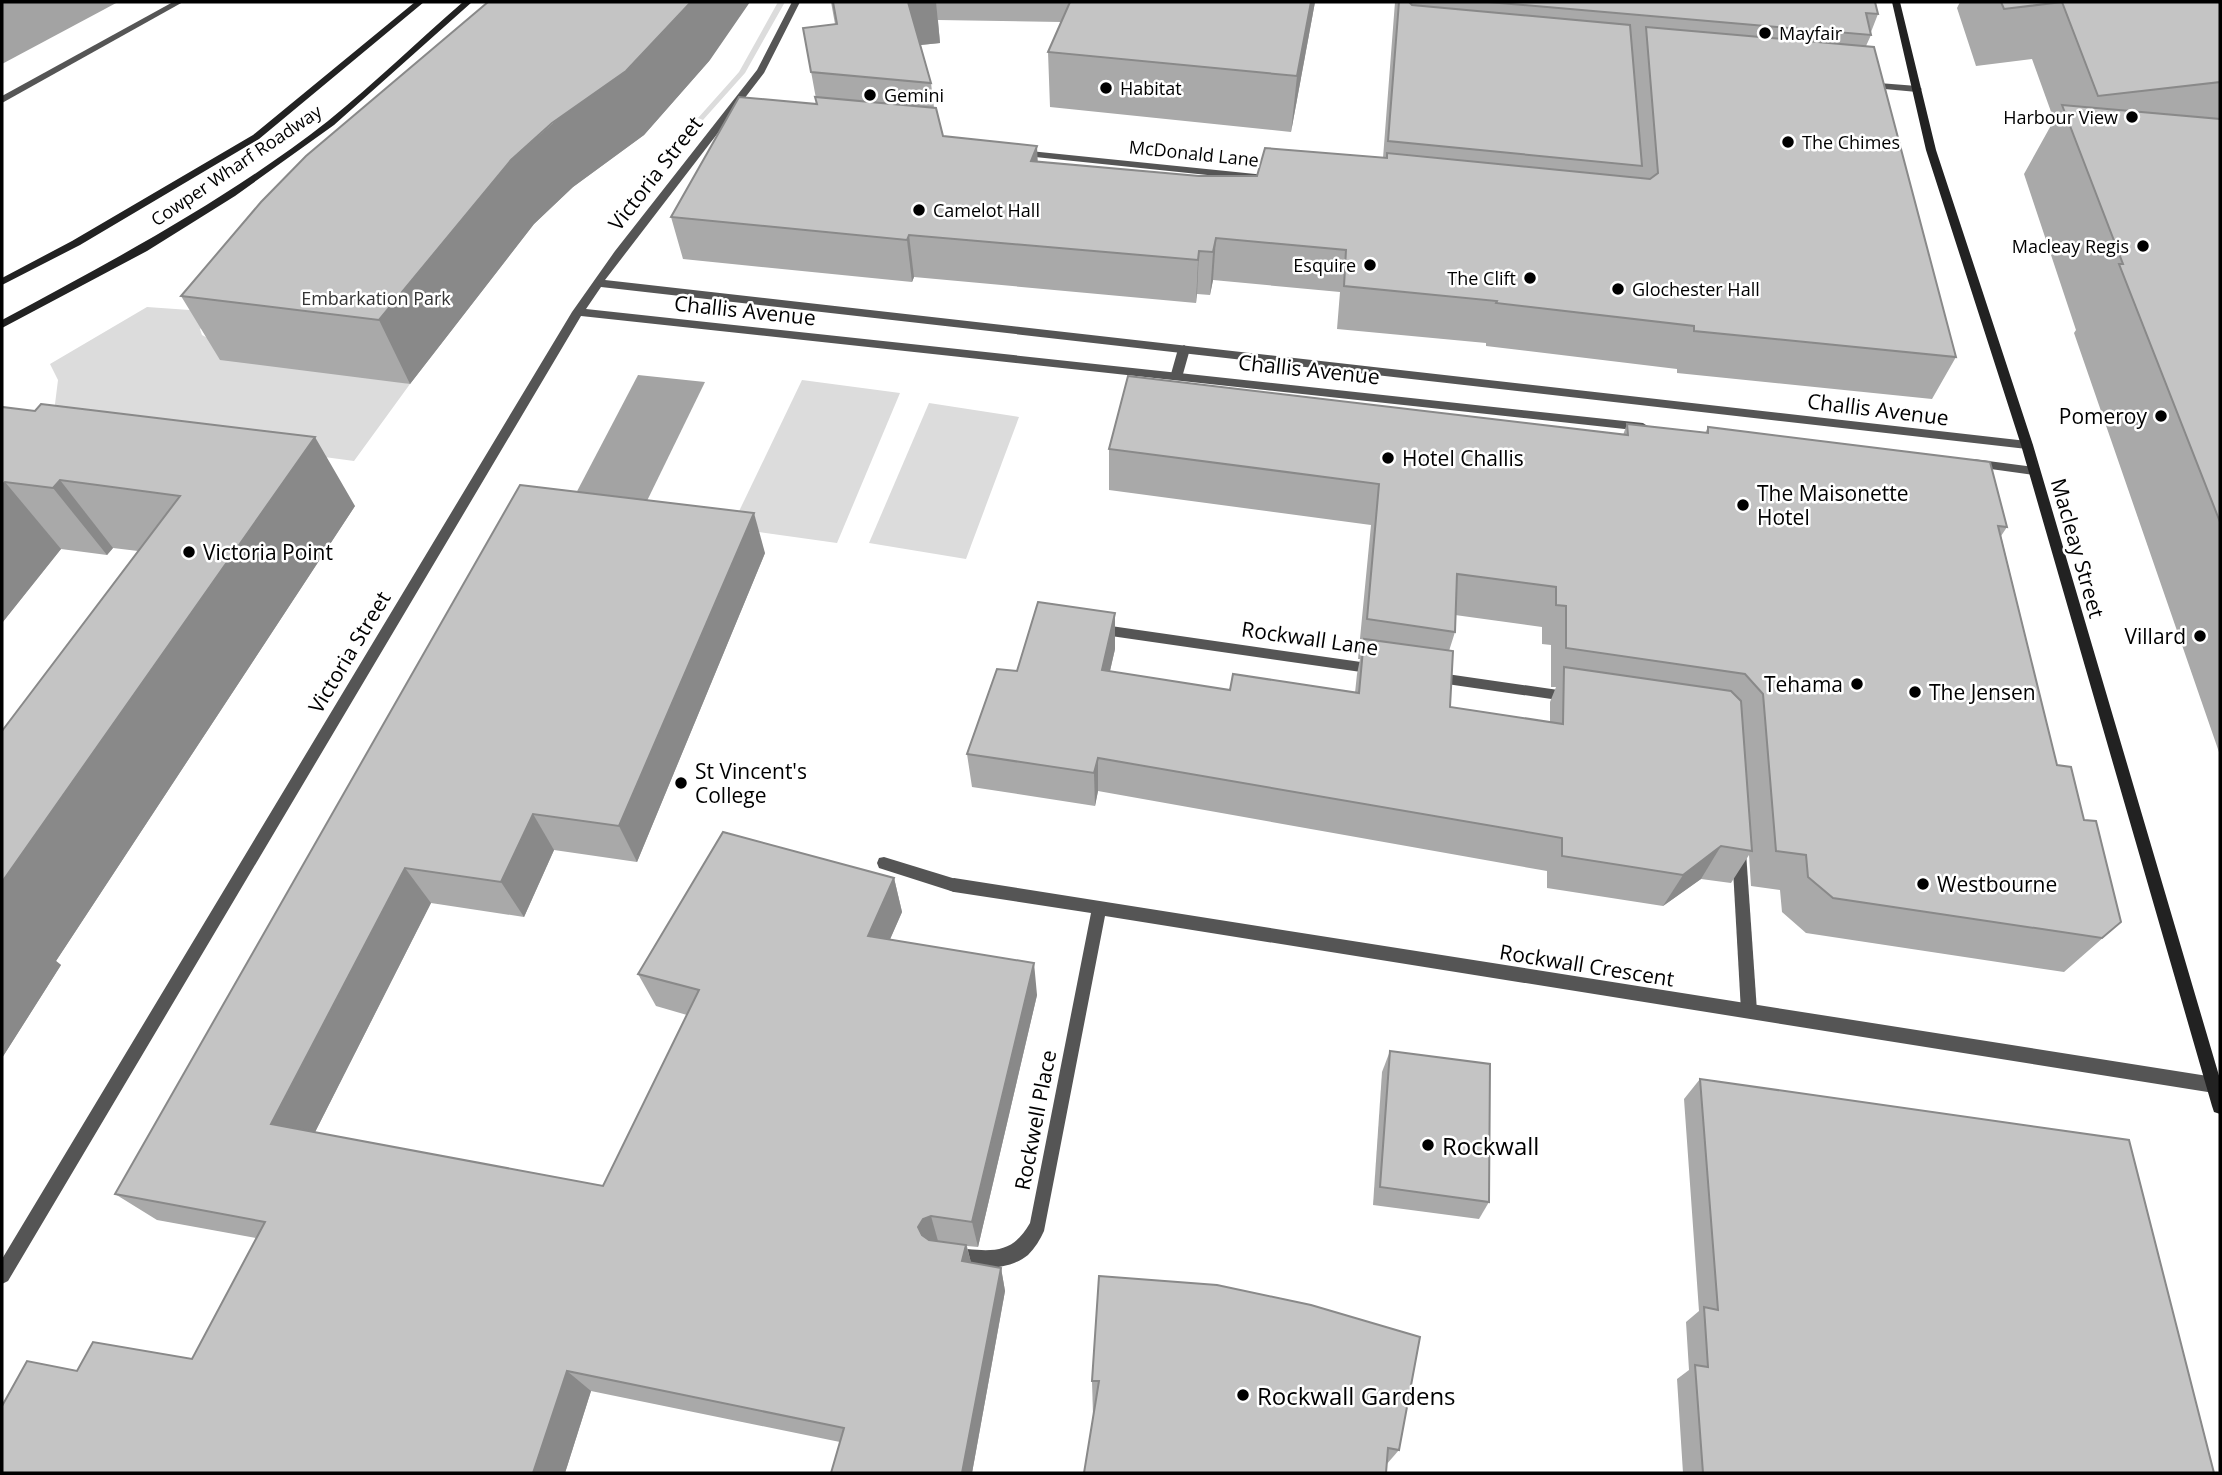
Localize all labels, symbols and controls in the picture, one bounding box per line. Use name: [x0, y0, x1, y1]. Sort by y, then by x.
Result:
place label: Mayfair: [1779, 21, 1843, 45]
marker: Mayfair: [1757, 25, 1773, 41]
place label: Habitat: [1120, 76, 1182, 100]
marker: Habitat: [1098, 80, 1114, 96]
place label: Gemini: [884, 83, 944, 107]
marker: Gemini: [862, 87, 878, 103]
street label: Cowper Wharf Roadway: [146, 98, 327, 231]
place label: Harbour View: [2003, 105, 2118, 129]
marker: Harbour View: [2124, 109, 2140, 125]
street label: Victoria Street: [602, 110, 708, 236]
place label: The Chimes: [1802, 130, 1900, 154]
street label: McDonald Lane: [1128, 134, 1260, 172]
marker: The Chimes: [1780, 134, 1796, 150]
place label: Camelot Hall: [933, 198, 1040, 222]
marker: Camelot Hall: [911, 202, 927, 218]
place label: Macleay Regis: [2012, 234, 2129, 258]
marker: Macleay Regis: [2135, 238, 2151, 254]
place label: Esquire: [1293, 253, 1356, 277]
marker: Esquire: [1362, 257, 1378, 273]
place label: The Clift: [1447, 266, 1516, 290]
marker: The Clift: [1522, 270, 1538, 286]
place label: Glochester Hall: [1632, 277, 1760, 301]
marker: Glochester Hall: [1610, 281, 1626, 297]
park label: Embarkation Park: [301, 286, 451, 310]
street label: Challis Avenue: [673, 289, 817, 331]
street label: Challis Avenue: [1237, 348, 1381, 390]
street label: Challis Avenue: [1806, 386, 1950, 432]
place label: Pomeroy: [2059, 402, 2147, 430]
marker: Pomeroy: [2153, 408, 2169, 424]
place label: Hotel Challis: [1402, 444, 1524, 472]
marker: Hotel Challis: [1380, 450, 1396, 466]
street label: Macleay Street: [2045, 475, 2111, 621]
place label: The Maisonette Hotel: [1757, 479, 1909, 531]
marker: The Maisonette Hotel: [1735, 497, 1751, 513]
place label: Victoria Point: [203, 538, 333, 566]
marker: Victoria Point: [181, 544, 197, 560]
street label: Victoria Street: [302, 586, 396, 718]
street label: Rockwall Lane: [1240, 615, 1380, 661]
place label: Villard: [2124, 622, 2186, 650]
marker: Villard: [2192, 628, 2208, 644]
place label: Tehama: [1764, 670, 1843, 698]
marker: Tehama: [1849, 676, 1865, 692]
place label: The Jensen: [1929, 678, 2036, 706]
marker: The Jensen: [1907, 684, 1923, 700]
place label: St Vincent's College: [695, 757, 807, 809]
marker: St Vincent's College: [673, 775, 689, 791]
place label: Westbourne: [1937, 870, 2057, 898]
marker: Westbourne: [1915, 876, 1931, 892]
street label: Rockwall Crescent: [1498, 937, 1676, 993]
street label: Rockwell Place: [1008, 1048, 1062, 1192]
place label: Rockwall: [1442, 1129, 1539, 1162]
marker: Rockwall: [1420, 1137, 1436, 1153]
place label: Rockwall Gardens: [1257, 1379, 1456, 1412]
marker: Rockwall Gardens: [1235, 1387, 1251, 1403]

